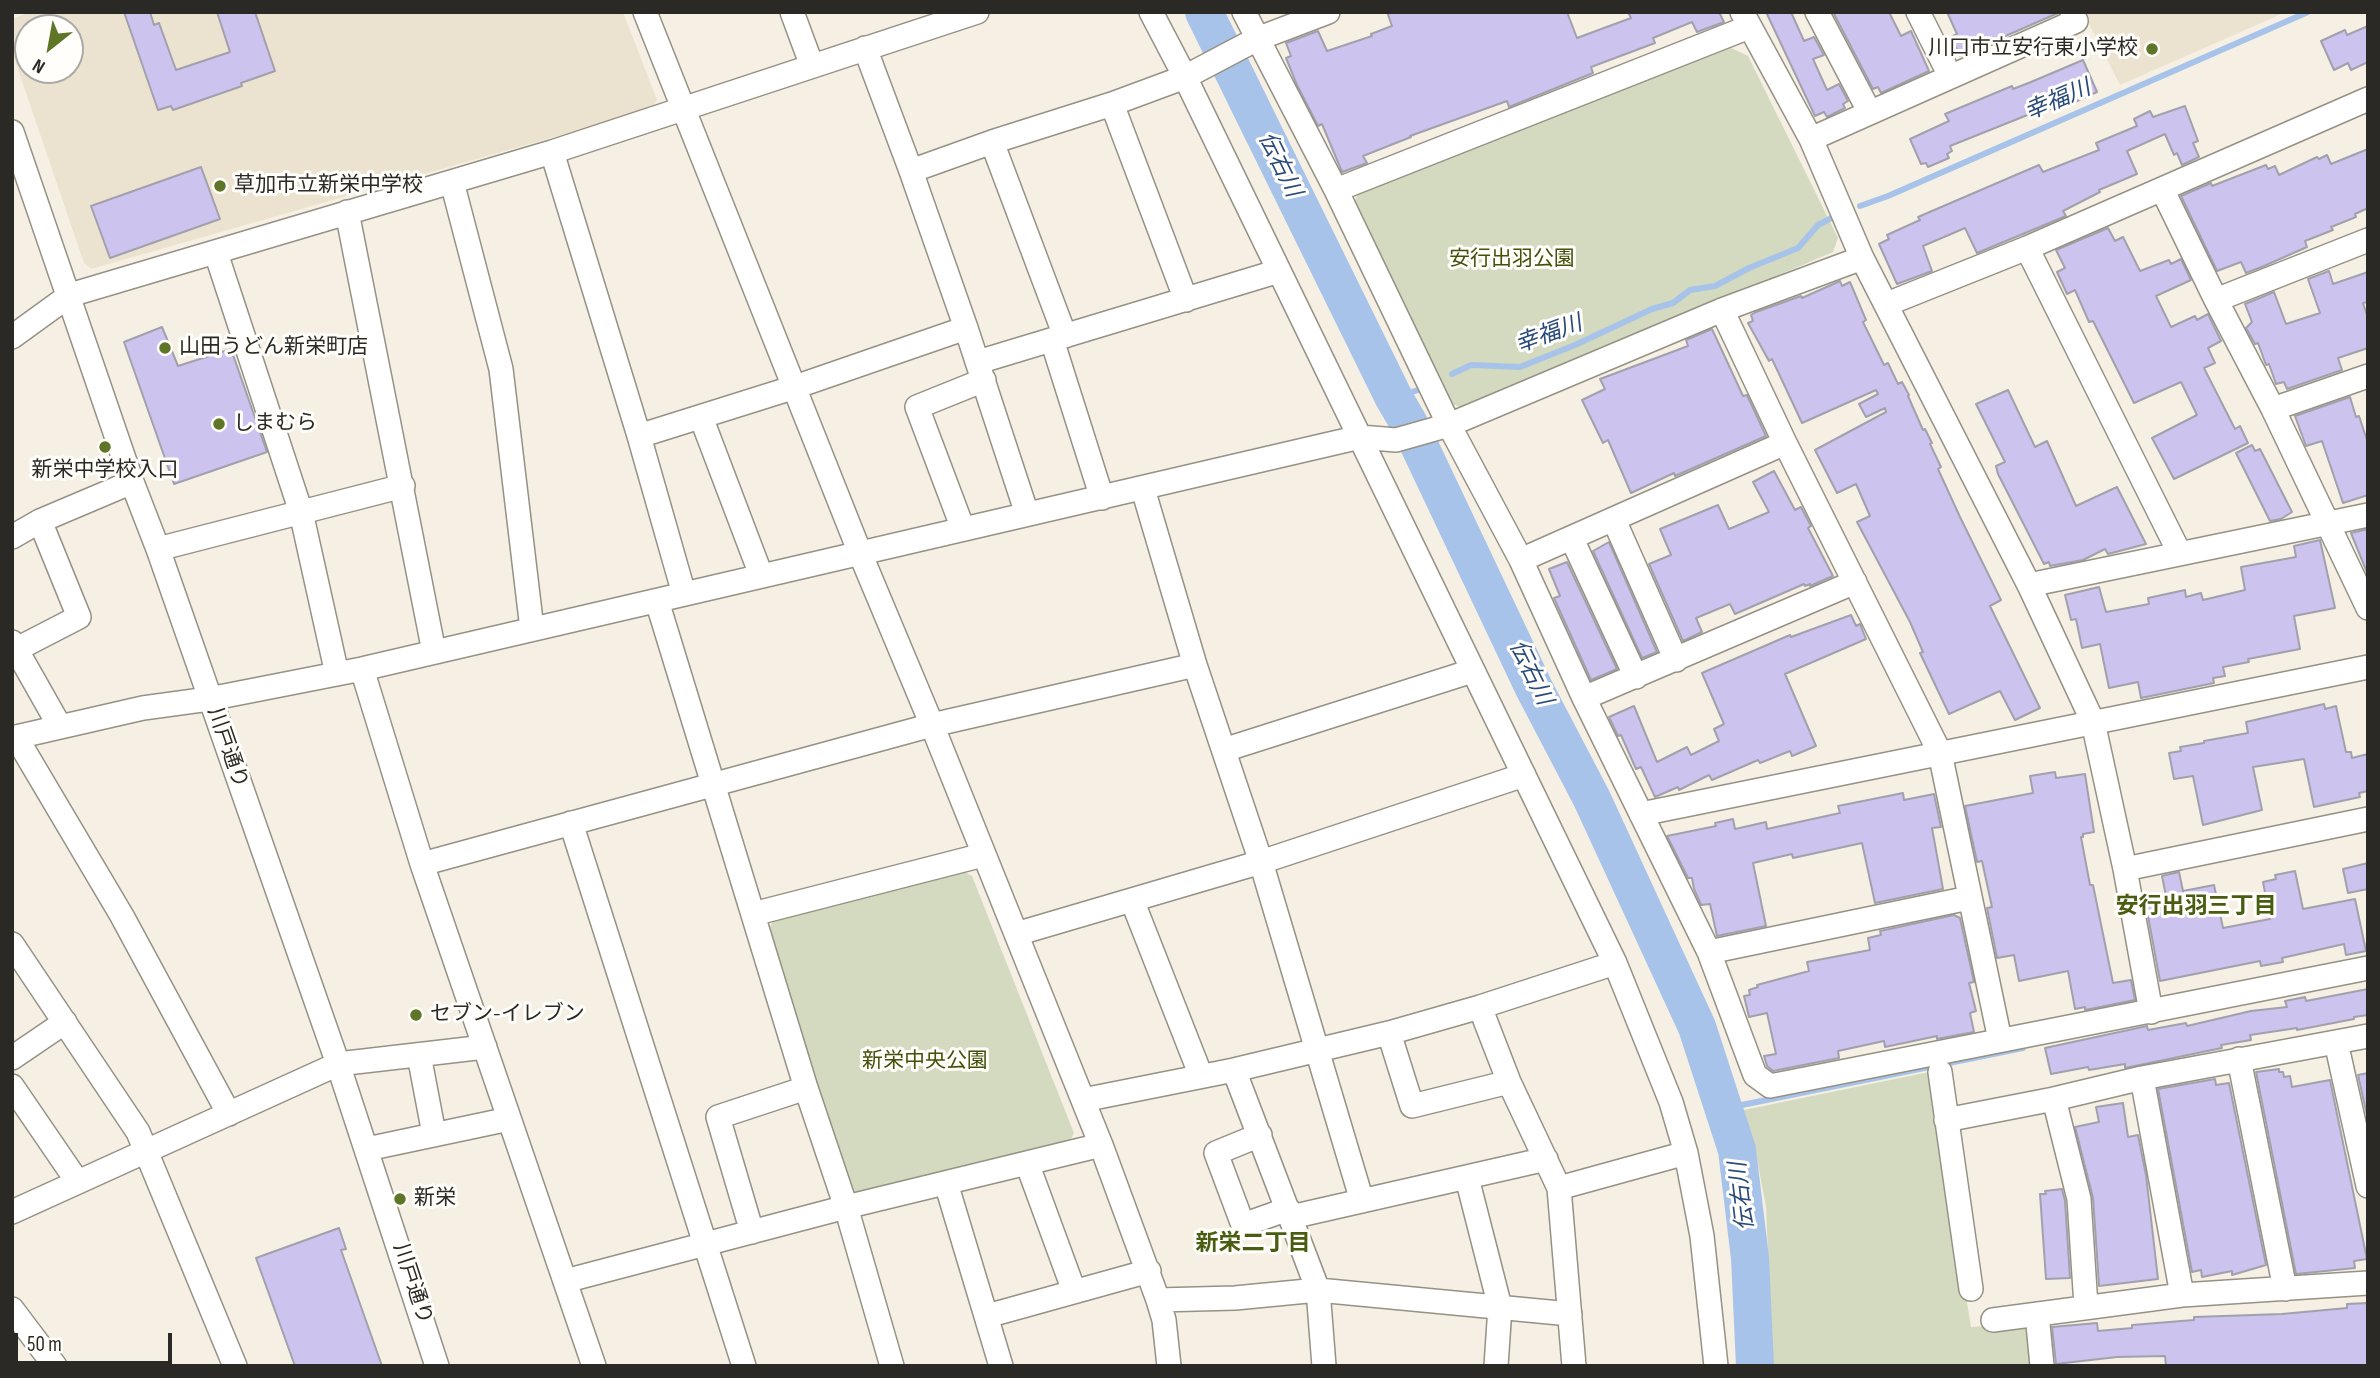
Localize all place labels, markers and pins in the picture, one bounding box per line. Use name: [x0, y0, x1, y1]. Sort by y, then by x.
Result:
place label: 川口市立安行東小学校: [1928, 36, 2138, 62]
marker: 川口市立安行東小学校: [2144, 41, 2160, 57]
place label: 草加市立新栄中学校: [234, 173, 423, 199]
marker: 草加市立新栄中学校: [212, 178, 228, 194]
place label: 山田うどん新栄町店: [179, 335, 368, 361]
marker: 山田うどん新栄町店: [157, 340, 173, 356]
place label: しまむら: [233, 411, 317, 437]
marker: しまむら: [211, 416, 227, 432]
marker: 新栄中学校入口: [97, 439, 113, 455]
place label: 新栄中学校入口: [32, 458, 178, 484]
place label: セブン-イレブン: [430, 1002, 585, 1028]
marker: セブン-イレブン: [408, 1007, 424, 1023]
place label: 新栄: [414, 1186, 456, 1212]
marker: 新栄: [392, 1191, 408, 1207]

